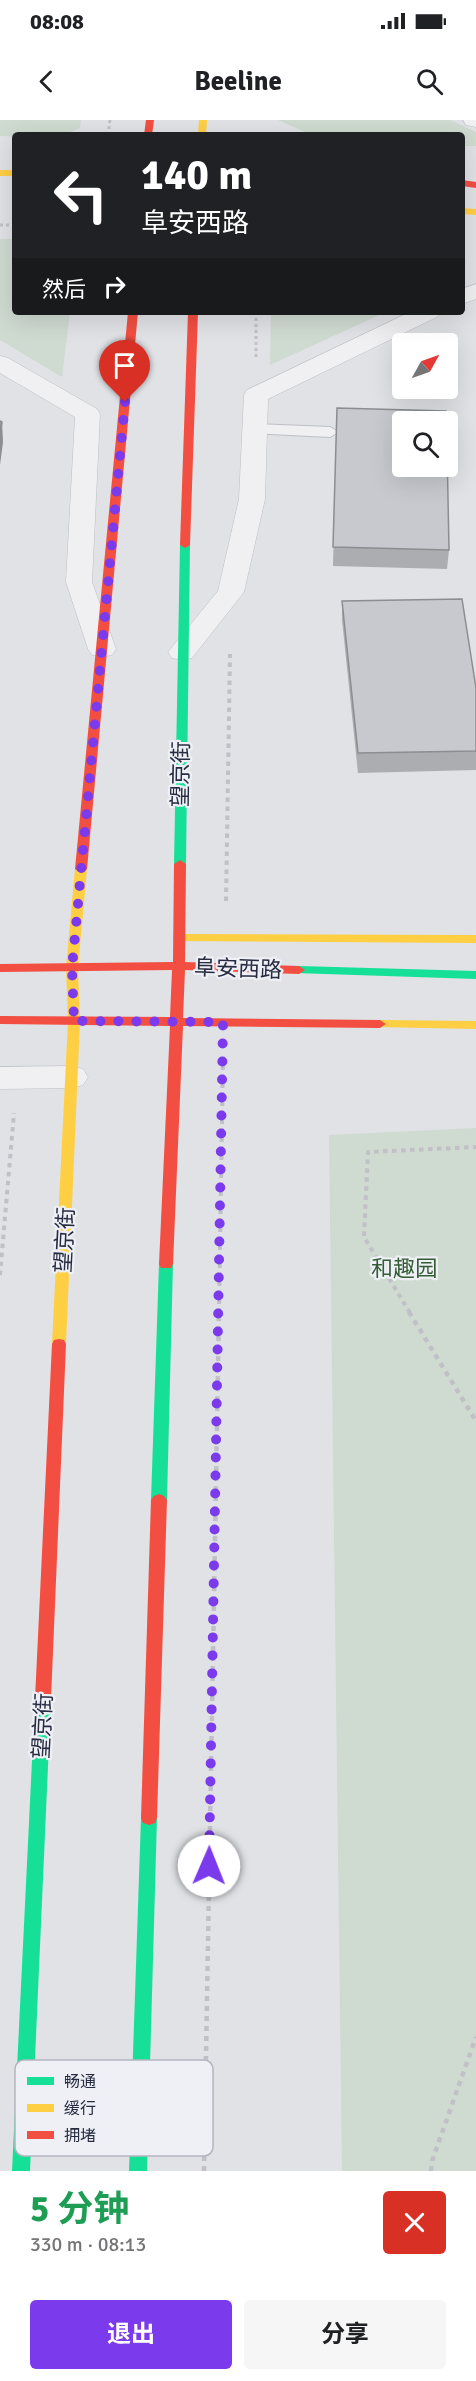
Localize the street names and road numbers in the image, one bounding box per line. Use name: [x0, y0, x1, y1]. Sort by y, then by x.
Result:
street label: 望京街: [166, 741, 195, 807]
street label: 阜安西路: [194, 953, 282, 984]
street label: 望京街: [49, 1206, 80, 1274]
street label: 望京街: [27, 1692, 58, 1760]

